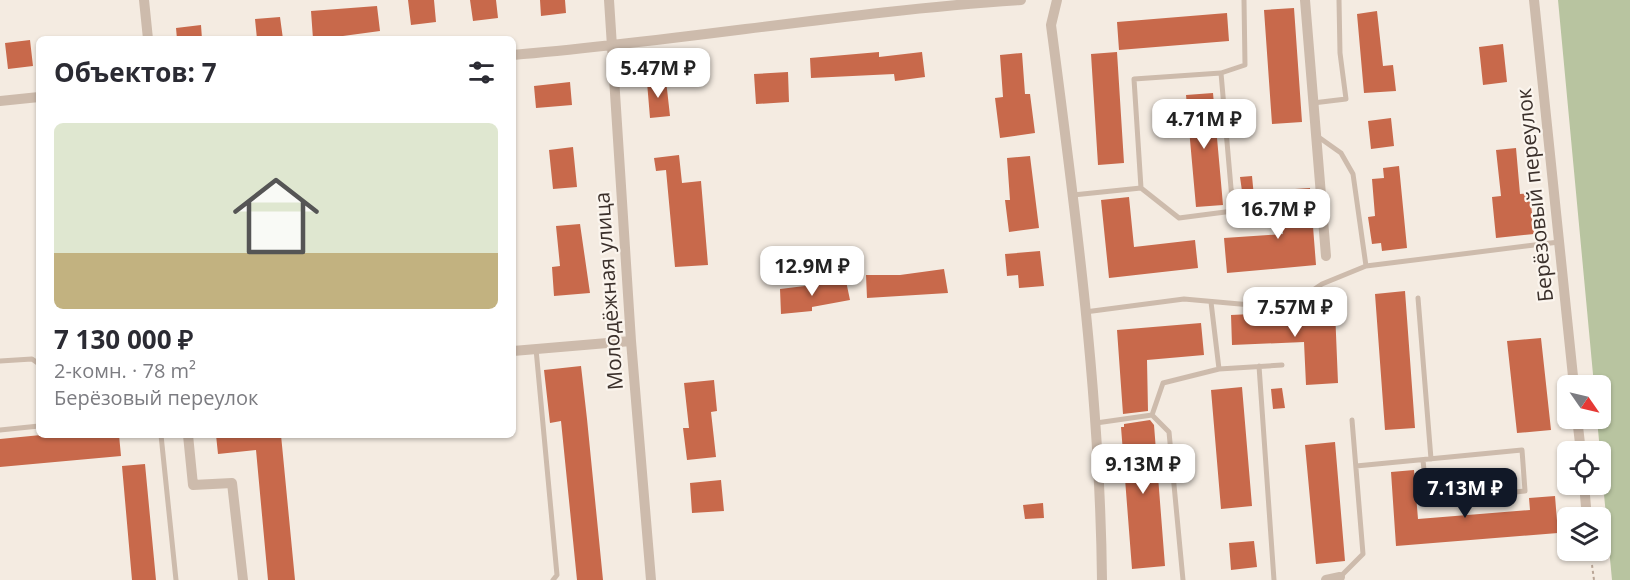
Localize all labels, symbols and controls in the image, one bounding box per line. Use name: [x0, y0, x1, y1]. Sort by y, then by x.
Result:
pin: 5.47M ₽: [603, 48, 713, 99]
text: Объектов: 7: [54, 54, 217, 90]
text: 5.47M ₽: [620, 54, 696, 81]
icon: filters: [465, 56, 498, 89]
street label: Берёзовый переулок: [1509, 87, 1559, 303]
pin: 4.71M ₽: [1149, 99, 1259, 150]
text: 4.71M ₽: [1166, 105, 1242, 132]
icon: home: [222, 162, 330, 270]
pin: 16.7M ₽: [1223, 189, 1333, 240]
street label: Молодёжная улица: [587, 191, 629, 391]
text: 16.7M ₽: [1240, 195, 1316, 222]
pin: 12.9M ₽: [757, 246, 867, 297]
text: 12.9M ₽: [774, 252, 850, 279]
pin: 7.57M ₽: [1240, 287, 1350, 338]
text: 7.57M ₽: [1257, 293, 1333, 320]
text: 7 130 000 ₽: [54, 321, 193, 357]
text: 2-комн. · 78 m²: [54, 357, 196, 384]
north arrow: [1557, 375, 1611, 429]
map controls: [1557, 375, 1611, 561]
text: Берёзовый переулок: [54, 384, 258, 411]
button: locate: [1557, 441, 1611, 495]
pin: 9.13M ₽: [1088, 444, 1198, 495]
text: 9.13M ₽: [1105, 450, 1181, 477]
pin: 7.13M ₽: [1410, 468, 1520, 519]
text: 7.13M ₽: [1427, 474, 1503, 501]
button: layers: [1557, 507, 1611, 561]

